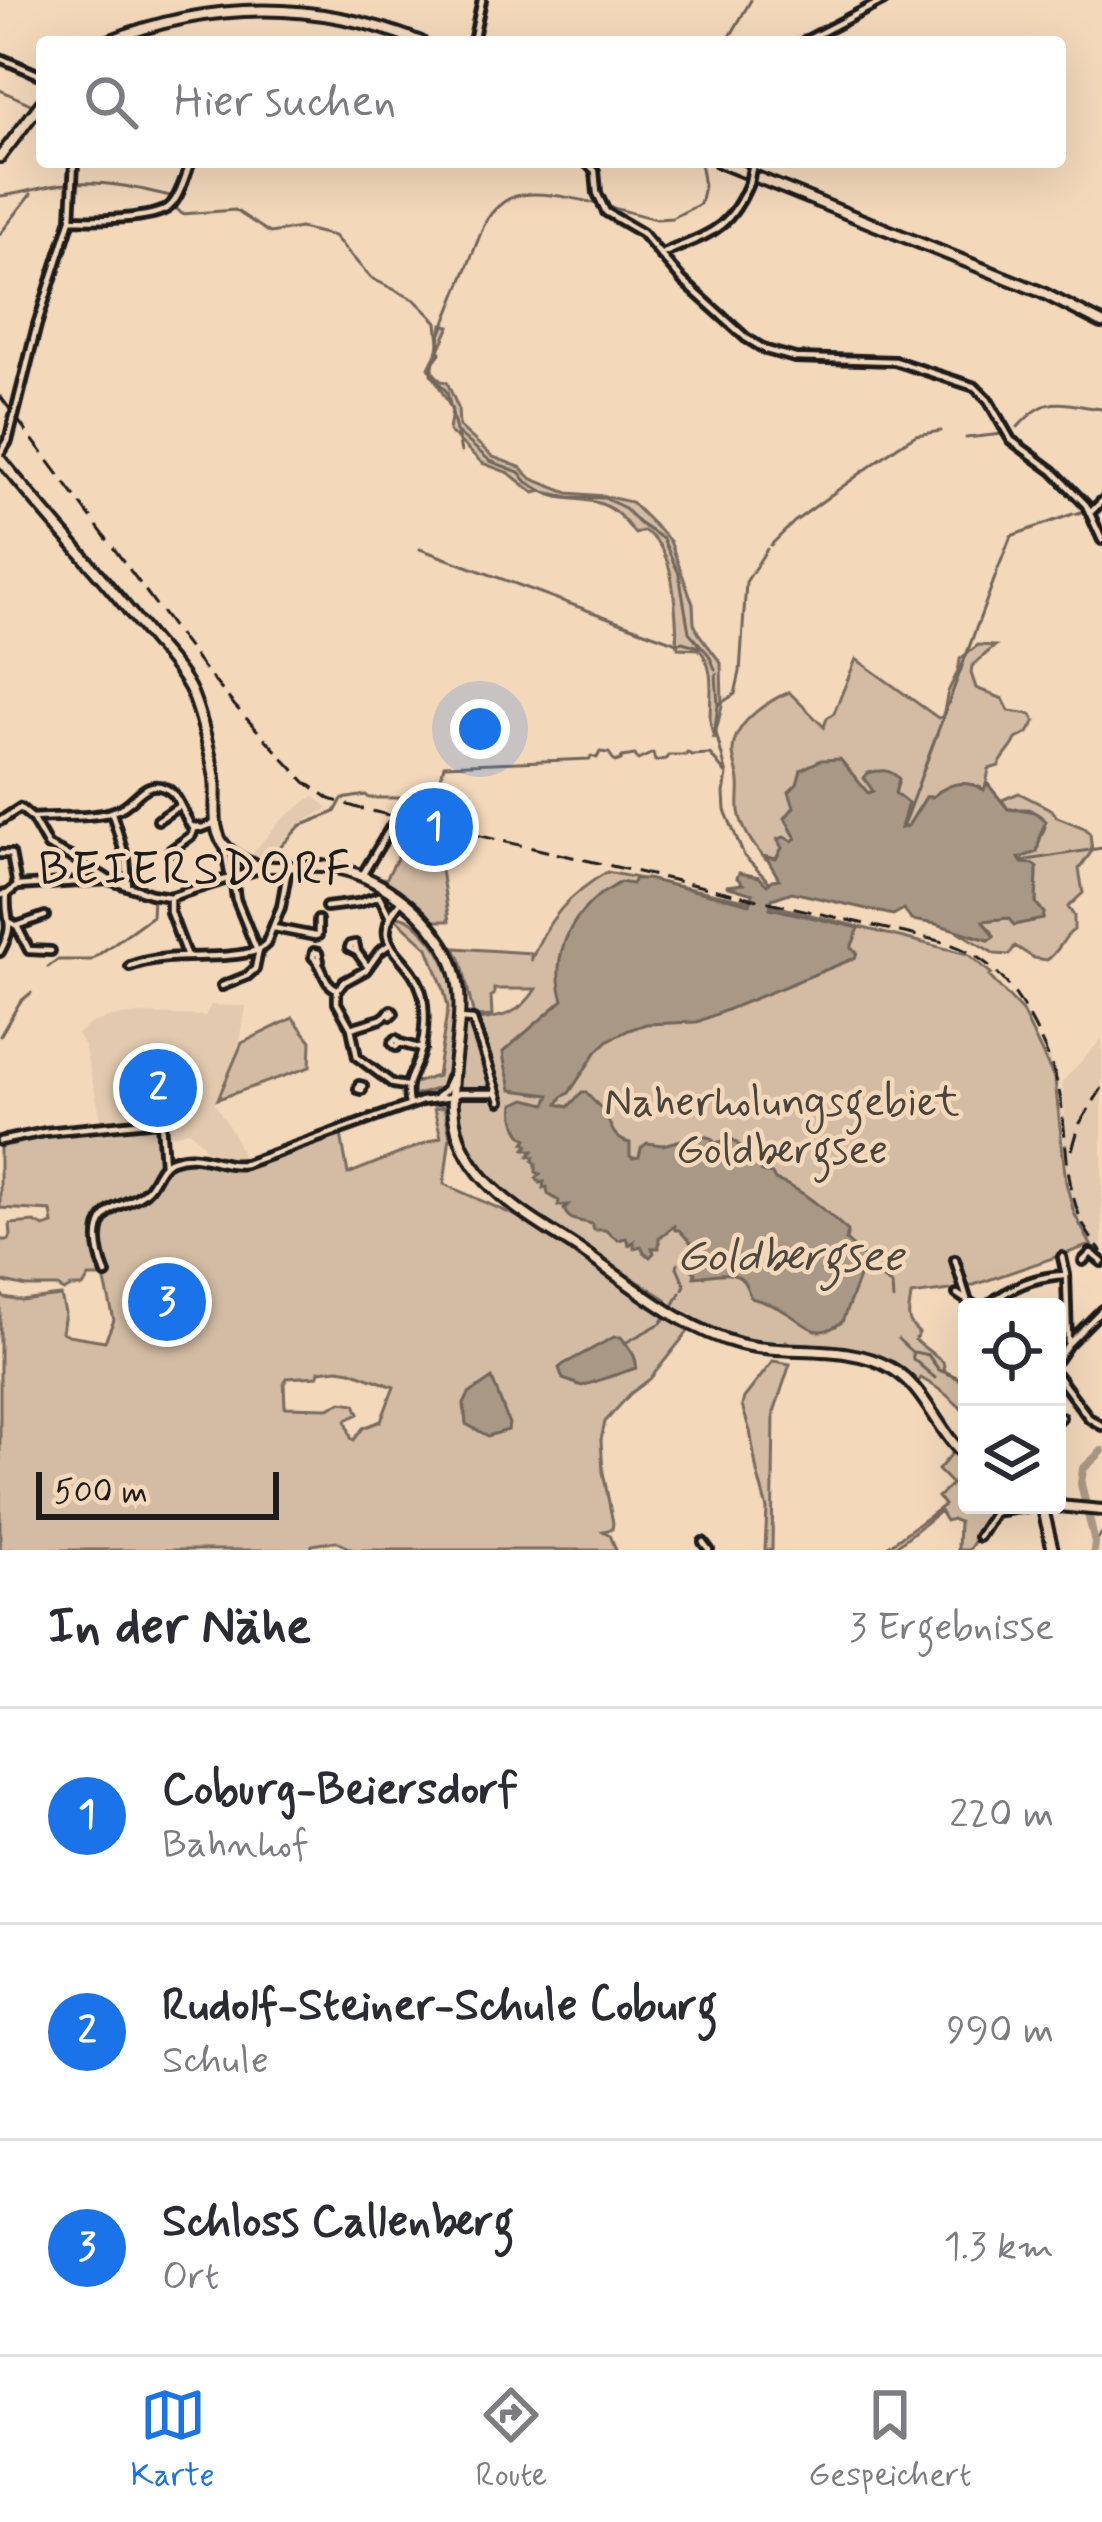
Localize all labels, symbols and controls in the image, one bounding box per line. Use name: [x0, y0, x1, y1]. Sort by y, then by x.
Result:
search box: [36, 36, 1066, 168]
icon: search: [78, 69, 144, 135]
text: Hier suchen: [174, 73, 396, 132]
your location: [450, 699, 510, 759]
pin: 1: [395, 782, 473, 872]
district label: BEIERSDORF: [38, 839, 354, 902]
pin: 2: [119, 1043, 197, 1133]
park label: Naherholungsgebiet Goldbergsee: [604, 1076, 960, 1183]
water label: Goldbergsee: [676, 1228, 906, 1292]
pin: 3: [128, 1257, 206, 1347]
map controls: [958, 1298, 1066, 1514]
button: locate: [958, 1298, 1066, 1406]
button: layers: [958, 1406, 1066, 1514]
scale bar: [36, 1466, 279, 1519]
text: 500 m: [54, 1471, 148, 1515]
text: In der Nähe: [48, 1595, 311, 1661]
text: 3 Ergebnisse: [849, 1603, 1054, 1654]
text: Coburg-Beiersdorf: [162, 1761, 518, 1820]
text: 1: [78, 1790, 96, 1841]
text: 220 m: [949, 1790, 1054, 1841]
text: Bahnhof: [162, 1820, 309, 1871]
text: Rudolf-Steiner-Schule Coburg: [162, 1977, 718, 2036]
text: 2: [77, 2006, 97, 2057]
text: 990 m: [947, 2006, 1054, 2057]
text: Schule: [162, 2036, 269, 2087]
text: Schloss Callenberg: [162, 2193, 514, 2252]
text: 3: [78, 2222, 96, 2273]
text: 1.3 km: [943, 2222, 1054, 2273]
text: Ort: [162, 2252, 219, 2303]
tab: Karte: [130, 2382, 215, 2498]
tab: Route: [476, 2382, 547, 2498]
tab: Gespeichert: [808, 2382, 972, 2498]

